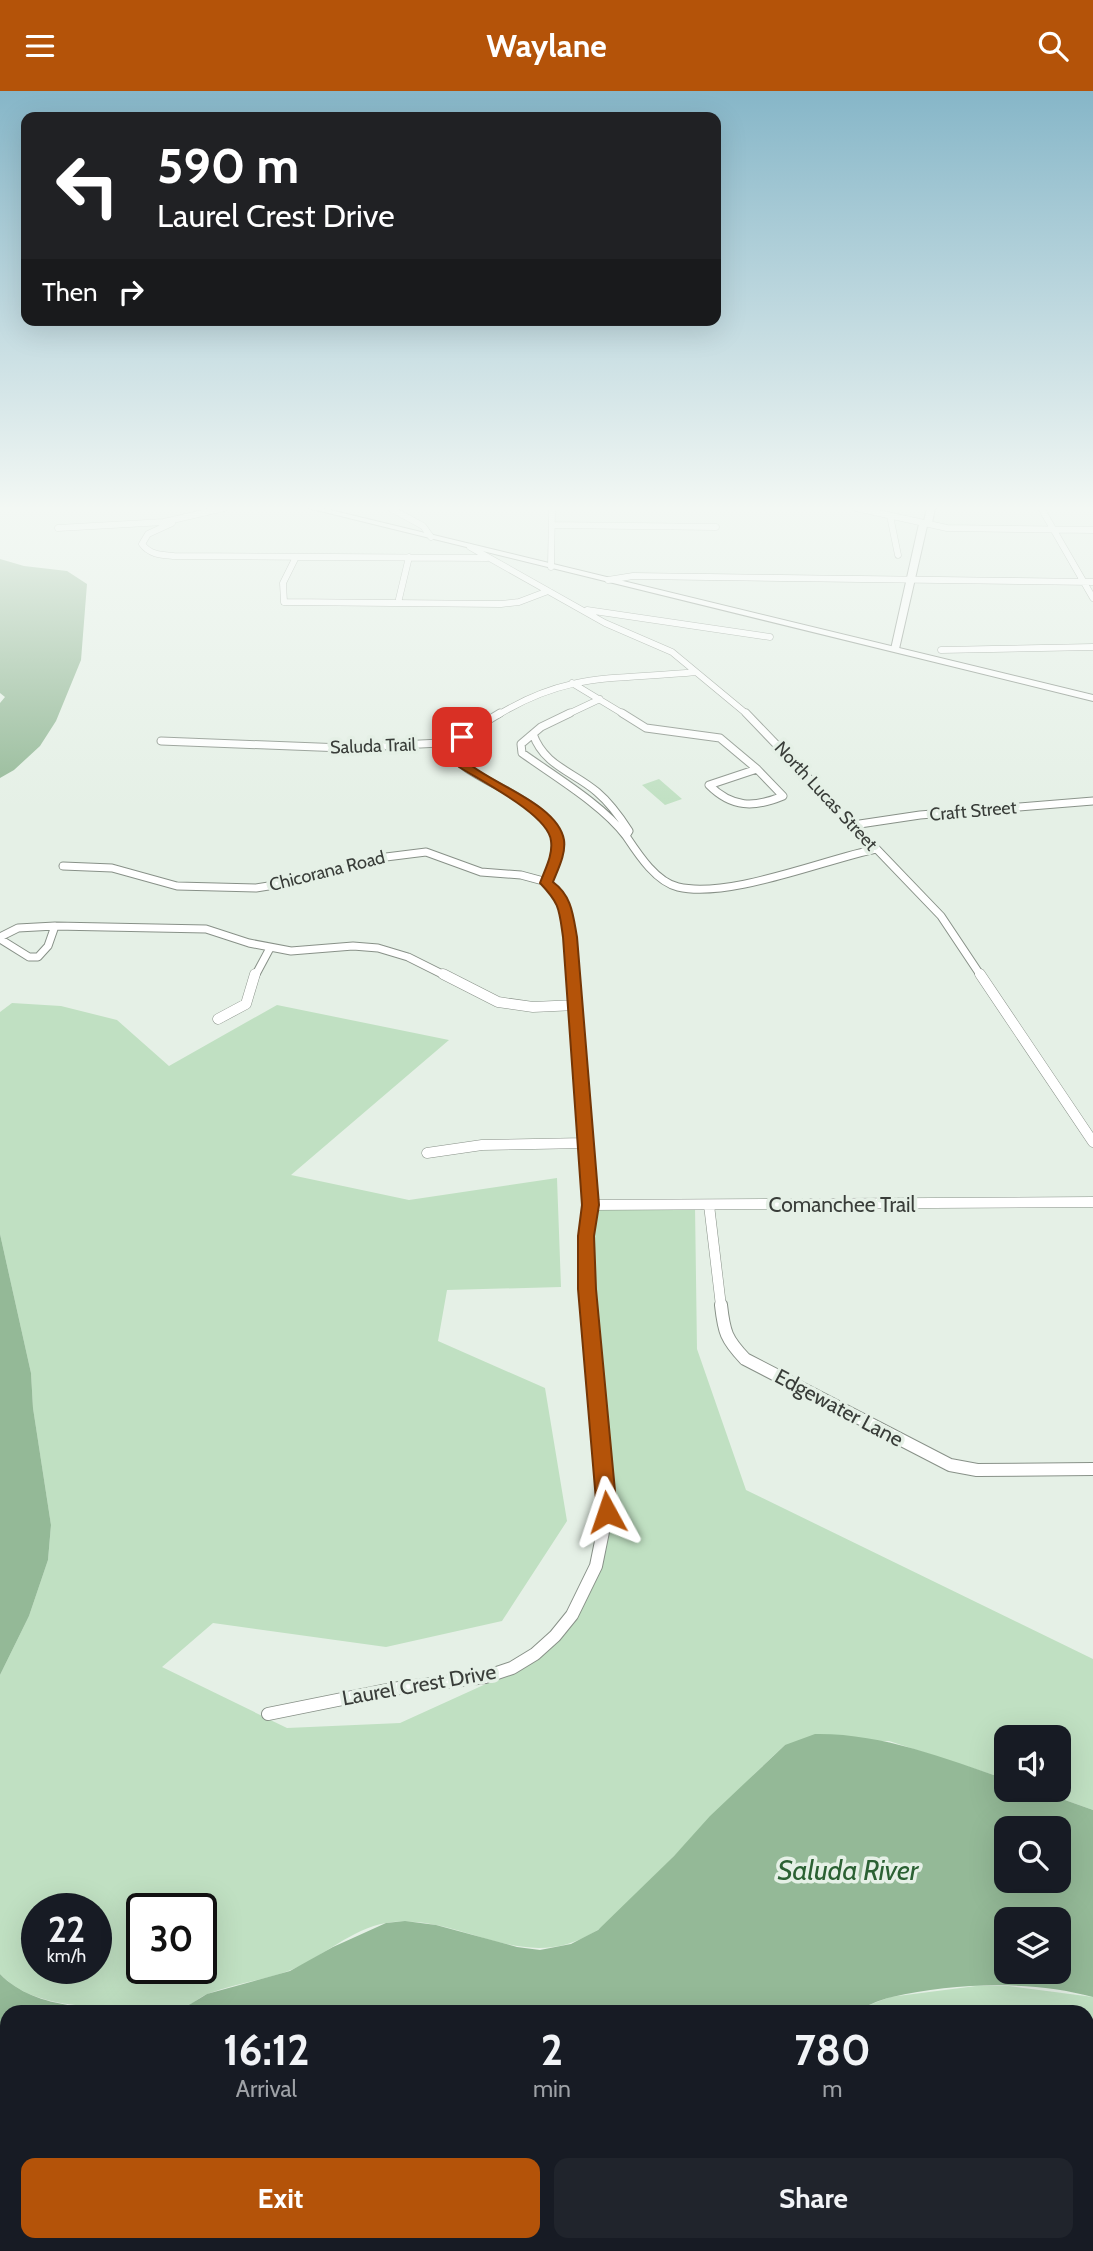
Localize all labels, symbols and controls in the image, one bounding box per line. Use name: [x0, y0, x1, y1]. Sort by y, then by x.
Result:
text: Waylane: [486, 26, 607, 65]
icon: menu: [21, 27, 59, 65]
icon: search: [1034, 27, 1072, 65]
text: 590 m: [157, 136, 299, 195]
icon: left: [42, 140, 133, 231]
text: Laurel Crest Drive: [157, 196, 395, 235]
icon: right: [112, 273, 150, 311]
text: Then: [42, 276, 98, 308]
pin: [432, 707, 492, 767]
icon: arrive: [443, 718, 481, 756]
street label: Saluda Trail: [330, 733, 417, 758]
street label: North Lucas Street: [770, 737, 882, 855]
street label: Craft Street: [928, 796, 1018, 826]
street label: Chicorana Road: [267, 846, 387, 896]
street label: Comanchee Trail: [769, 1192, 915, 1217]
street label: Edgewater Lane: [771, 1363, 908, 1452]
position arrow: [570, 1475, 644, 1549]
street label: Laurel Crest Drive: [340, 1659, 498, 1710]
map controls: [994, 1725, 1071, 1984]
button: sound: [994, 1725, 1071, 1802]
button: search: [994, 1816, 1071, 1893]
water label: Saluda River: [778, 1853, 920, 1887]
speed limit sign: 30: [126, 1893, 217, 1984]
button: layers: [994, 1907, 1071, 1984]
text: 22: [48, 1908, 85, 1951]
text: km/h: [47, 1945, 86, 1967]
text: 16:12: [223, 2024, 310, 2076]
text: 2: [541, 2024, 563, 2076]
text: 780: [794, 2024, 871, 2076]
text: Arrival: [236, 2075, 297, 2103]
text: min: [533, 2075, 571, 2103]
text: m: [822, 2075, 842, 2103]
button: Exit: [21, 2158, 540, 2238]
button: Share: [554, 2158, 1073, 2238]

